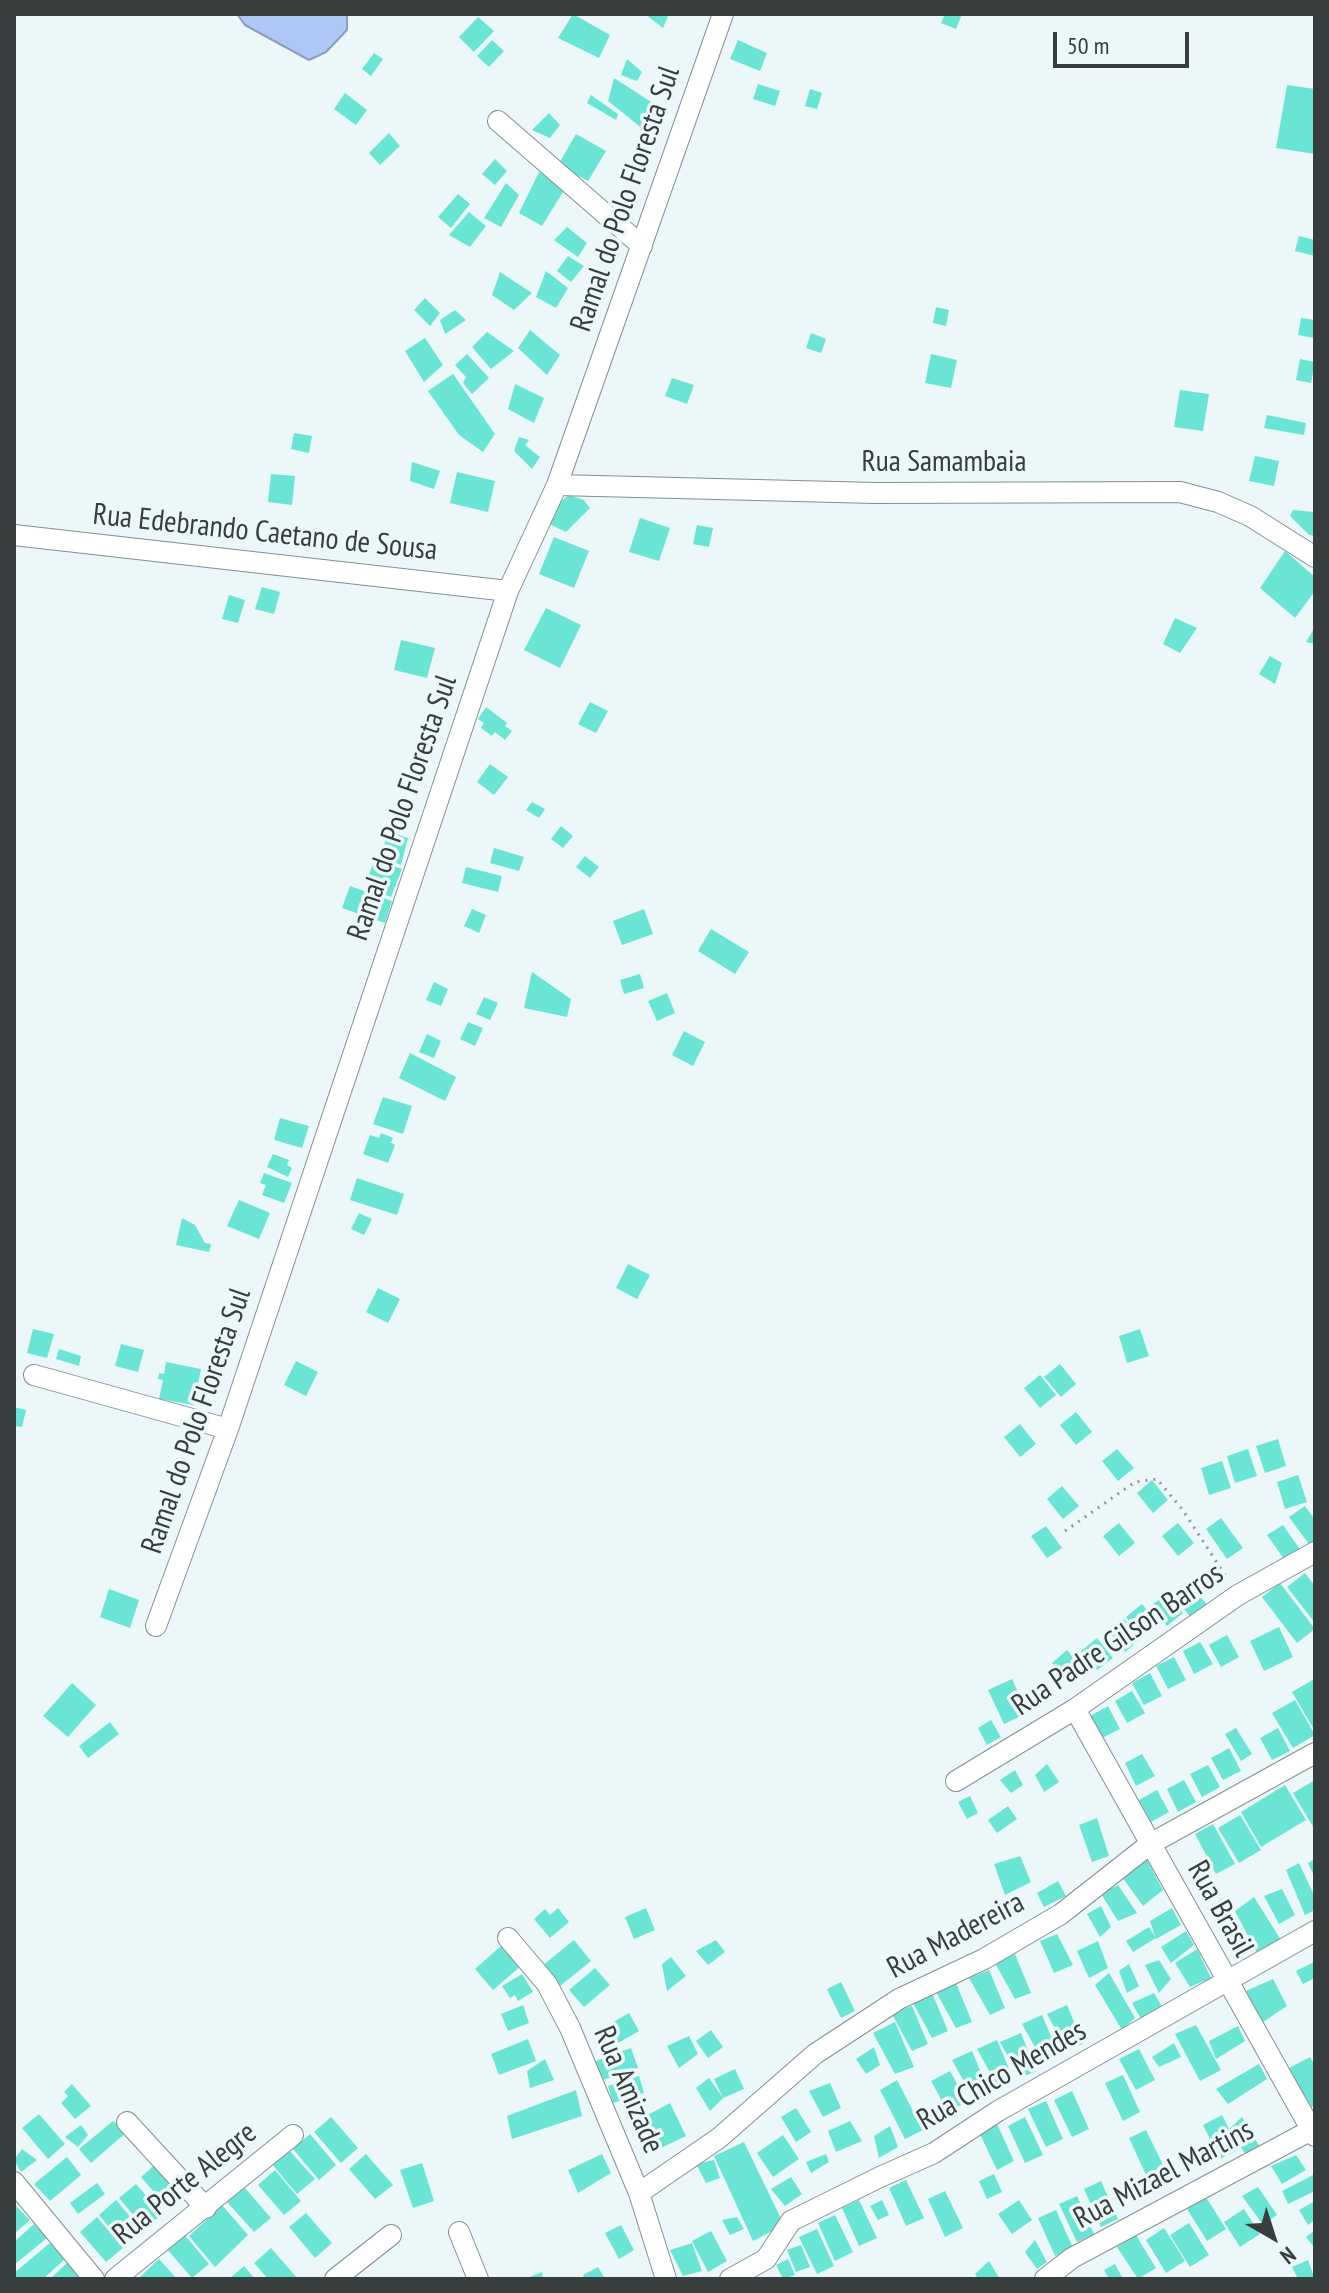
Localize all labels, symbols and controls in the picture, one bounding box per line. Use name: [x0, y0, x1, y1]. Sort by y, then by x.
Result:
scale bar: [1057, 16, 1193, 66]
text: 50 m: [1067, 30, 1109, 61]
street label: Ramal do Polo Floresta Sul: [564, 62, 688, 336]
street label: Rua Samambaia: [861, 444, 1027, 480]
street label: Rua Edebrando Caetano de Sousa: [91, 497, 439, 569]
street label: Ramal do Polo Floresta Sul: [341, 671, 465, 945]
street label: Ramal do Polo Floresta Sul: [135, 1284, 259, 1558]
street label: Rua Padre Gilson Barros: [1006, 1556, 1230, 1724]
street label: Rua Brasil: [1179, 1855, 1261, 1963]
street label: Rua Madereira: [882, 1885, 1030, 1987]
street label: Rua Chico Mendes: [911, 2013, 1093, 2139]
street label: Rua Amizade: [585, 2021, 671, 2159]
street label: Rua Mizael Martins: [1068, 2113, 1260, 2237]
street label: Rua Porte Alegre: [106, 2115, 264, 2253]
north arrow: [1233, 2197, 1313, 2277]
text: N: [1275, 2241, 1302, 2270]

